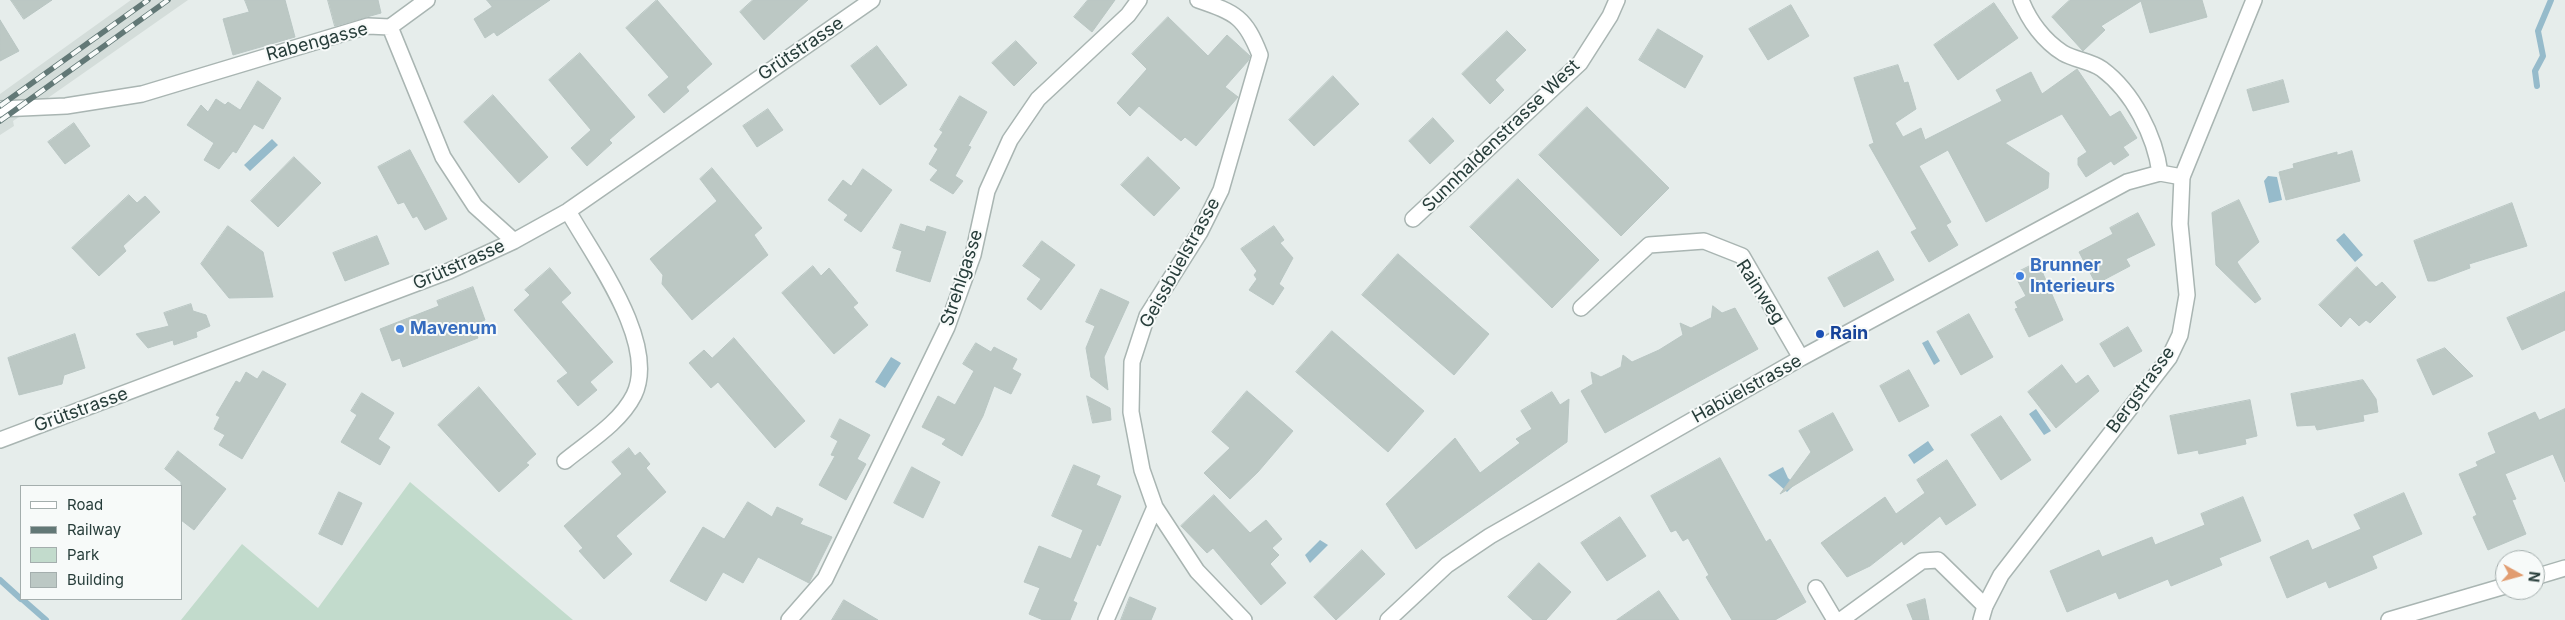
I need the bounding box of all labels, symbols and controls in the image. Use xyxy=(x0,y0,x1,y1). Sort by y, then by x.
street label: Grütstrasse xyxy=(754,13,848,85)
street label: Rabengasse xyxy=(264,18,370,66)
street label: Sunnhaldenstrasse West xyxy=(1418,55,1584,217)
street label: Geissbüelstrasse xyxy=(1135,194,1225,332)
street label: Strehlgasse xyxy=(936,227,988,329)
street label: Grütstrasse xyxy=(410,235,508,295)
place label: Brunner Interieurs xyxy=(2030,255,2115,298)
street label: Rainweg xyxy=(1731,256,1789,328)
marker: Brunner Interieurs xyxy=(2014,270,2026,282)
place label: Mavenum xyxy=(410,318,497,340)
marker: Mavenum xyxy=(394,323,406,335)
place label: Rain xyxy=(1830,323,1868,345)
marker: Rain xyxy=(1814,328,1826,340)
street label: Bergstrasse xyxy=(2102,343,2180,437)
street label: Habüelstrasse xyxy=(1689,350,1805,428)
street label: Grütstrasse xyxy=(31,383,131,437)
legend xyxy=(20,485,182,600)
text: Road xyxy=(67,495,103,514)
text: Railway xyxy=(67,520,121,539)
text: Park xyxy=(67,545,99,564)
north arrow xyxy=(2495,550,2545,600)
text: Building xyxy=(67,570,124,589)
text: N xyxy=(2525,570,2543,583)

